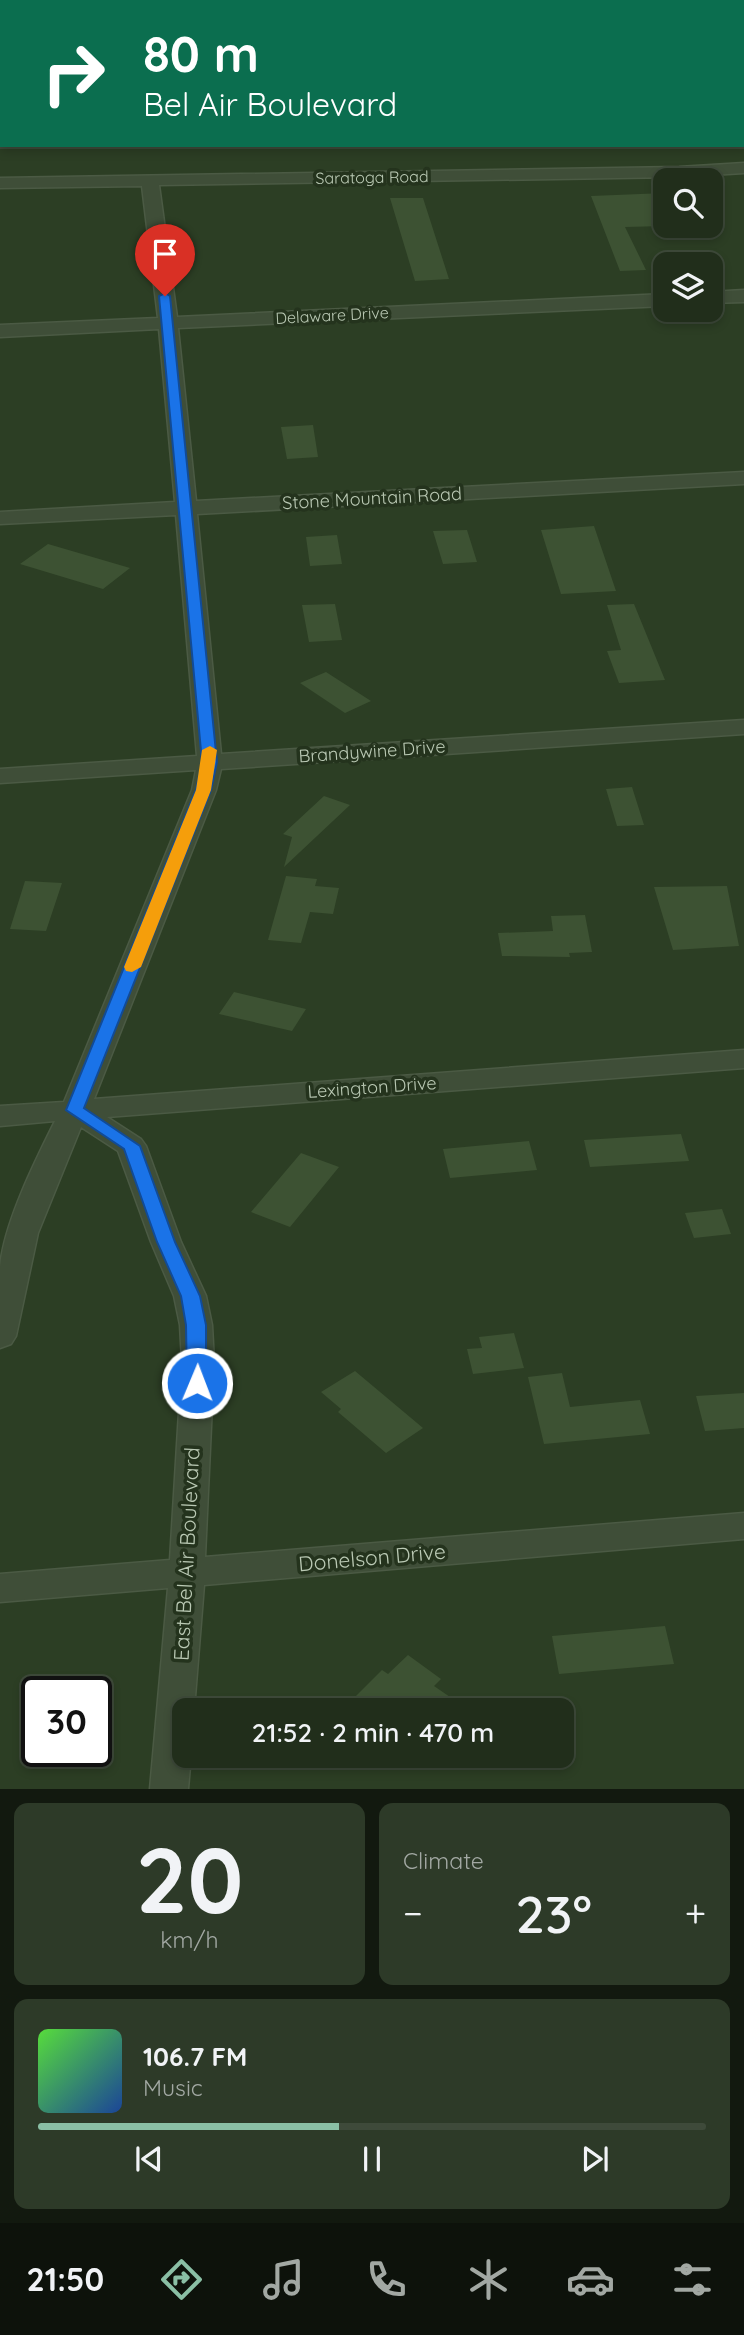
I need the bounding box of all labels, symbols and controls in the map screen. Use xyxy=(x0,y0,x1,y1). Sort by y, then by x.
text: 80 m xyxy=(143,23,259,84)
icon: right xyxy=(28,28,119,119)
text: Bel Air Boulevard xyxy=(143,84,397,124)
street label: Saratoga Road xyxy=(315,166,429,188)
map controls xyxy=(653,168,723,322)
button: search xyxy=(653,168,723,238)
pin xyxy=(135,224,195,296)
icon: arrive xyxy=(146,235,184,273)
button: layers xyxy=(653,252,723,322)
street label: Delaware Drive xyxy=(275,302,389,328)
street label: Stone Mountain Road xyxy=(282,482,462,514)
street label: Brandywine Drive xyxy=(298,734,446,768)
street label: Lexington Drive xyxy=(307,1071,437,1103)
position arrow xyxy=(160,1346,234,1420)
street label: East Bel Air Boulevard xyxy=(167,1446,205,1662)
street label: Donelson Drive xyxy=(297,1538,447,1576)
speed limit sign: 30 xyxy=(21,1676,112,1767)
text: 21:52 · 2 min · 470 m xyxy=(252,1716,494,1749)
text: 20 xyxy=(136,1822,243,1936)
text: Climate xyxy=(403,1846,484,1875)
text: 23° xyxy=(515,1881,592,1946)
text: − xyxy=(403,1889,423,1937)
text: + xyxy=(685,1889,706,1937)
text: km/h xyxy=(160,1925,219,1954)
text: 106.7 FM xyxy=(143,2040,247,2073)
text: Music xyxy=(143,2073,203,2102)
icon: previous xyxy=(130,2140,168,2178)
icon: pause xyxy=(353,2140,391,2178)
icon: next xyxy=(576,2140,614,2178)
icon: directions xyxy=(157,2255,206,2304)
icon: music xyxy=(259,2255,308,2304)
icon: phone xyxy=(362,2255,411,2304)
icon: climate xyxy=(464,2255,513,2304)
icon: car xyxy=(566,2255,615,2304)
icon: filters xyxy=(668,2255,717,2304)
text: 21:50 xyxy=(27,2259,104,2299)

